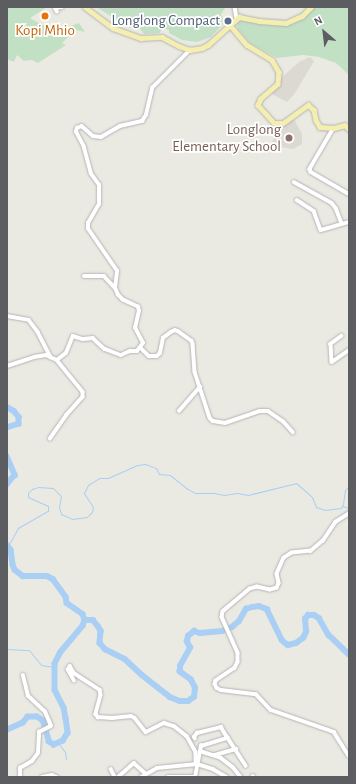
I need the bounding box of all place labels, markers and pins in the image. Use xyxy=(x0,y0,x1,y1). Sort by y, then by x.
marker: Kopi Mhio xyxy=(40,11,50,21)
place label: Longlong Compact xyxy=(111,12,220,30)
marker: Longlong Compact xyxy=(223,16,233,26)
place label: Kopi Mhio xyxy=(15,22,75,40)
place label: Longlong Elementary School xyxy=(172,120,281,155)
marker: Longlong Elementary School xyxy=(284,133,294,143)

